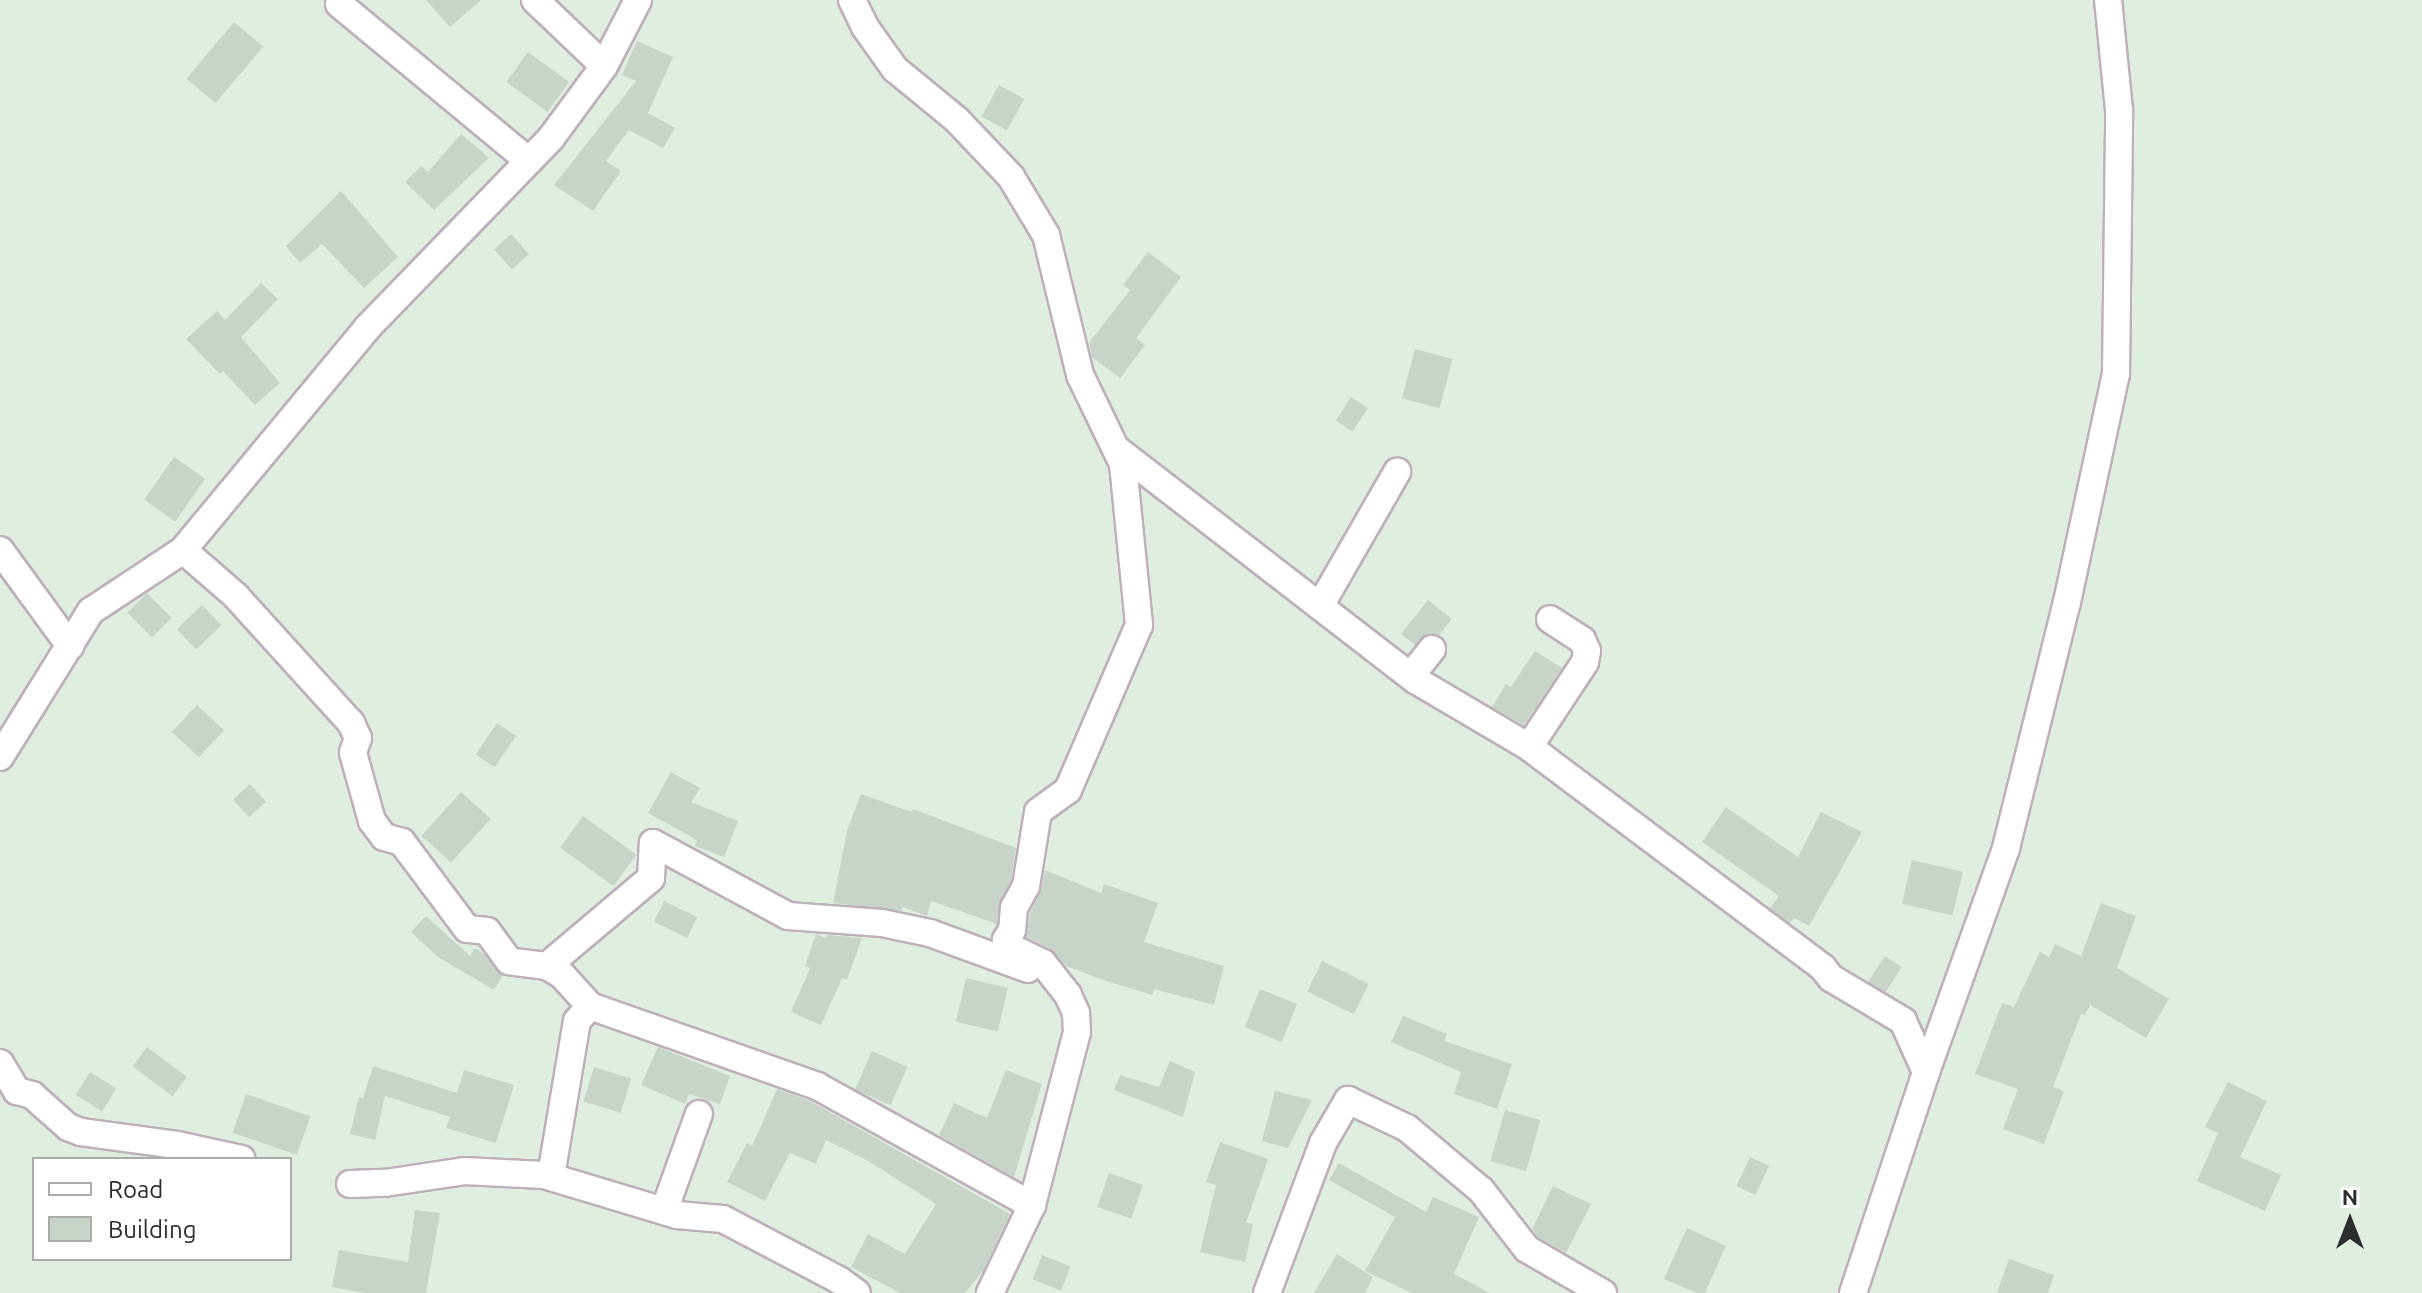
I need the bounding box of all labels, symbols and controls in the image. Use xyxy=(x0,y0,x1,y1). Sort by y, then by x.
legend xyxy=(32,1157,292,1261)
text: Road xyxy=(108,1176,163,1203)
north arrow xyxy=(2310,1181,2390,1261)
text: N xyxy=(2342,1184,2358,1209)
text: Building xyxy=(108,1216,196,1243)

